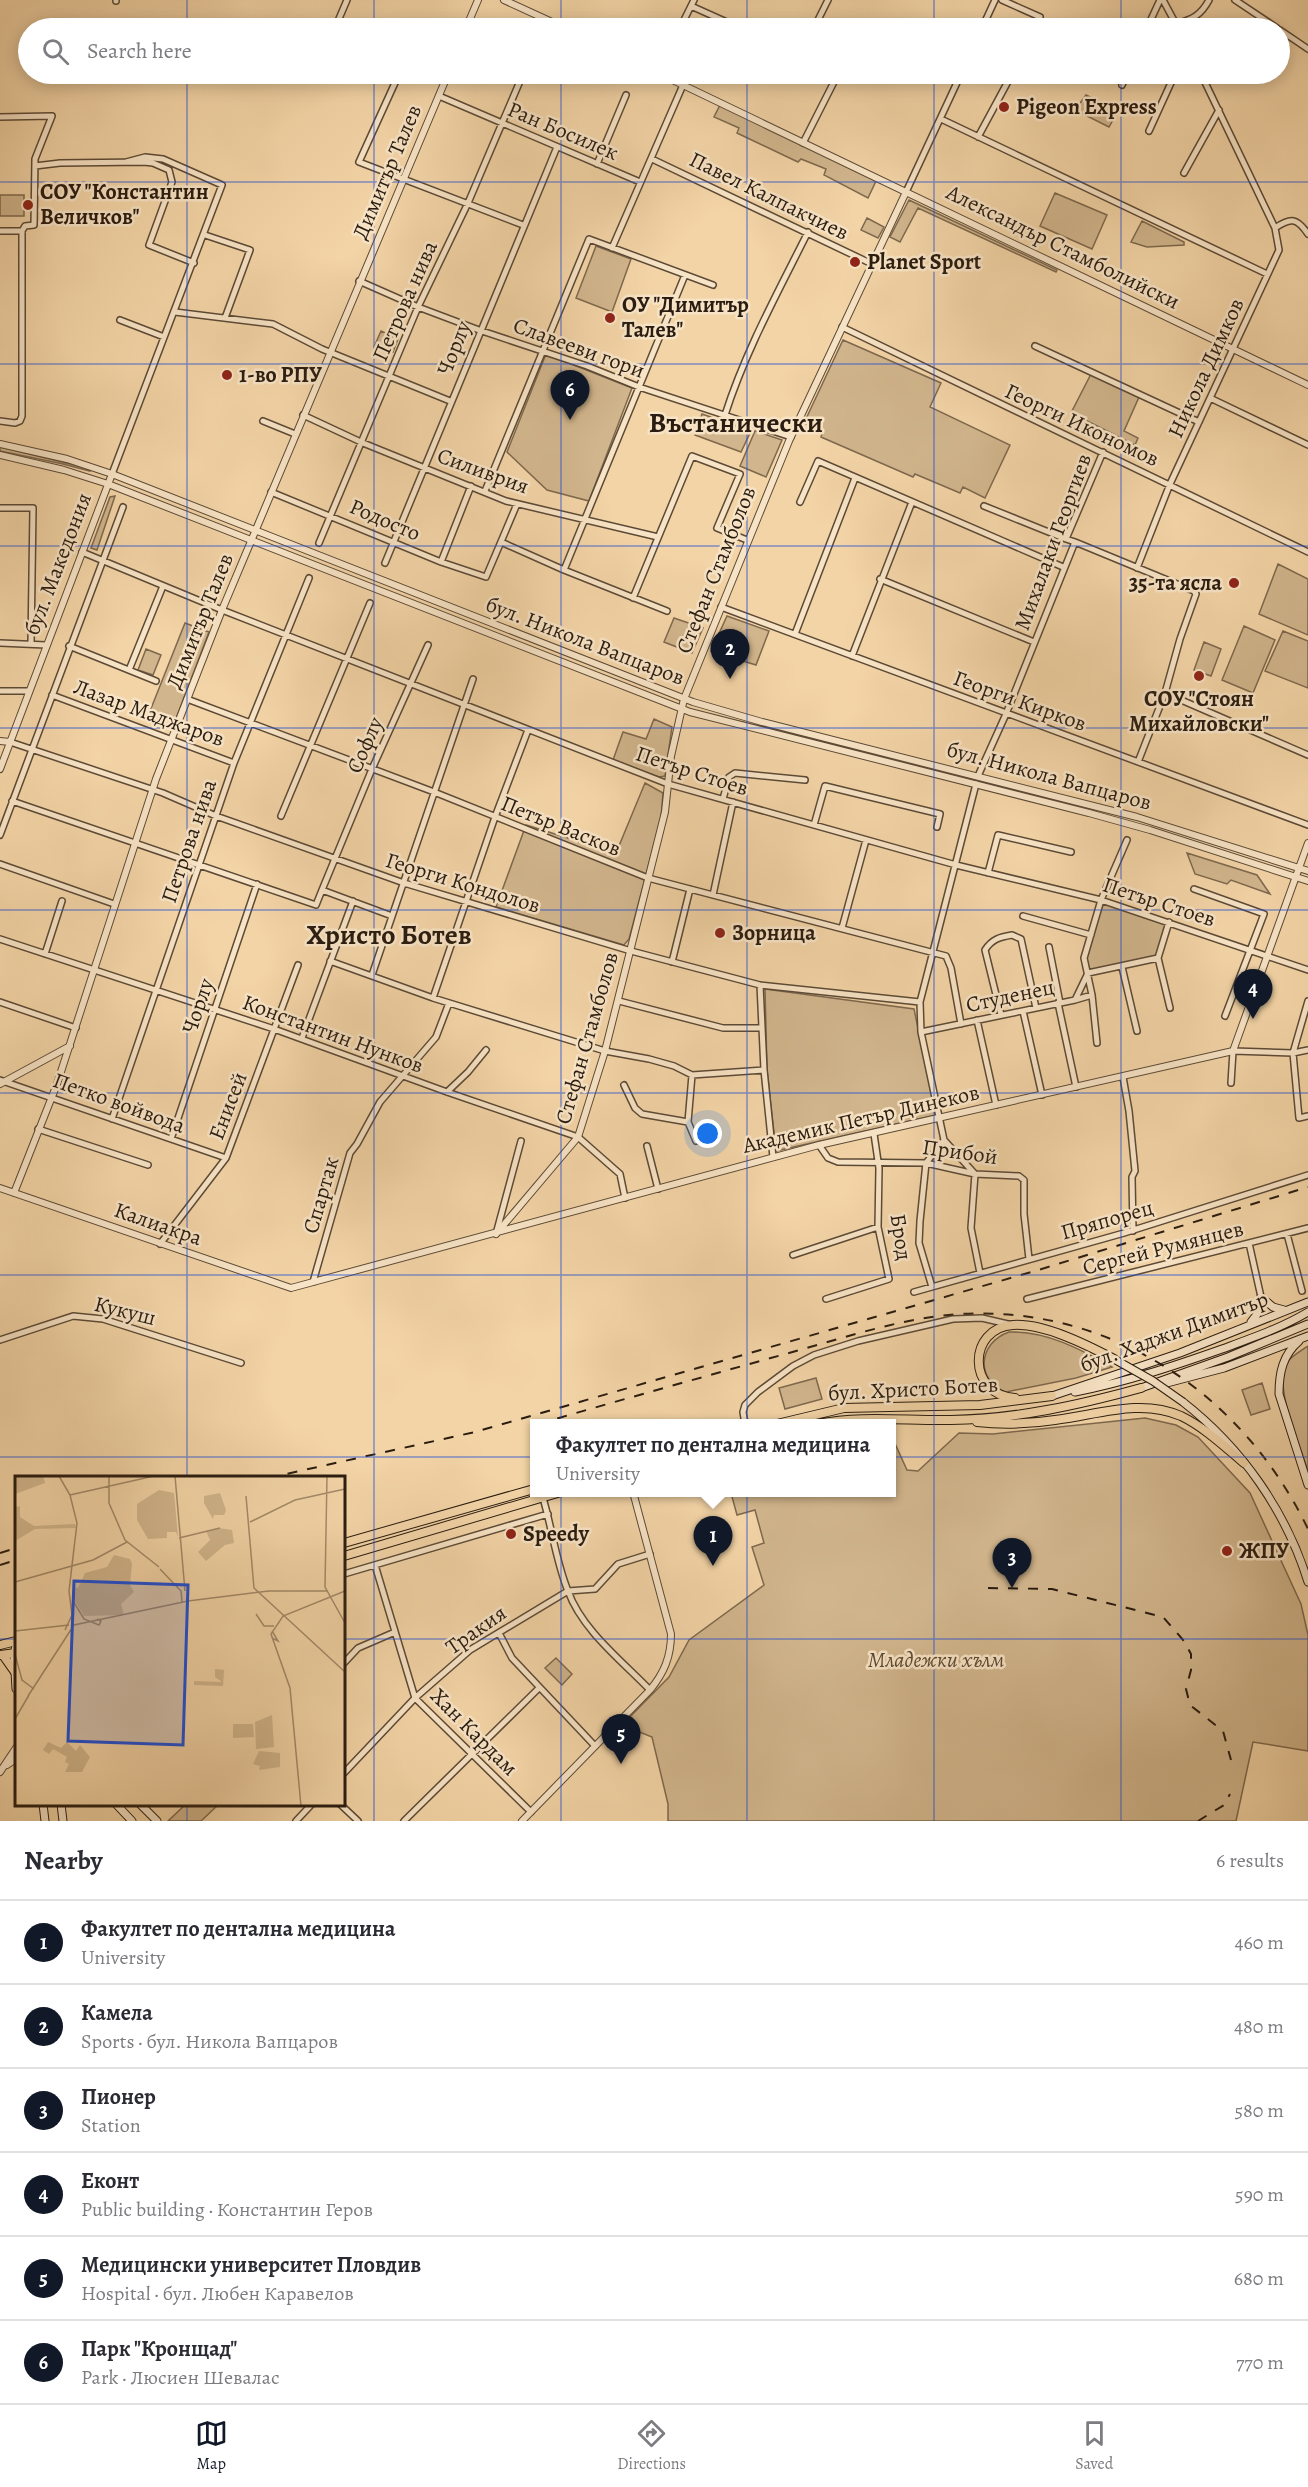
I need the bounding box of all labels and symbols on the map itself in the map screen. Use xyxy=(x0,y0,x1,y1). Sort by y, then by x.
place label: Pigeon Express xyxy=(1016,92,1157,122)
street label: Ран Босилек xyxy=(503,94,623,168)
street label: Димитър Талев xyxy=(345,100,429,244)
marker: Pigeon Express xyxy=(997,100,1011,114)
street label: Павел Калпакчиев xyxy=(684,144,854,248)
place label: СОУ "Константин Величков" xyxy=(40,177,209,232)
street label: Александър Стамболийски xyxy=(940,177,1185,317)
marker: СОУ "Константин Величков" xyxy=(21,198,35,212)
street label: Петрова нива xyxy=(365,235,445,366)
place label: Planet Sport xyxy=(867,247,982,277)
marker: Planet Sport xyxy=(848,255,862,269)
place label: ОУ "Димитър Талев" xyxy=(622,290,749,345)
street label: Никола Димков xyxy=(1160,293,1252,443)
street label: Славееви гори xyxy=(509,310,649,386)
marker: ОУ "Димитър Талев" xyxy=(603,311,617,325)
street label: Чорлу xyxy=(430,315,479,380)
place label: 1-во РПУ xyxy=(239,360,322,390)
marker: 1-во РПУ xyxy=(220,368,234,382)
pin: 6 xyxy=(550,370,590,420)
street label: Георги Икономов xyxy=(1000,376,1164,474)
district label: Въстанически xyxy=(649,404,823,442)
street label: Силиврия xyxy=(433,441,533,501)
street label: Михалаки Георгиев xyxy=(1007,449,1099,635)
street label: Стефан Стамболов xyxy=(669,482,763,658)
street label: бул. Македония xyxy=(17,488,99,640)
street label: Родосто xyxy=(345,492,425,548)
street label: Димитър Талев xyxy=(159,549,241,693)
place label: 35-та ясла xyxy=(1129,568,1223,598)
marker: 35-та ясла xyxy=(1227,576,1241,590)
street label: бул. Никола Вапцаров xyxy=(481,589,689,693)
pin: 2 xyxy=(710,630,750,679)
street label: Георги Кирков xyxy=(949,663,1091,739)
marker: СОУ "Стоян Михайловски" xyxy=(1192,669,1206,683)
street label: Лазар Маджаров xyxy=(69,672,229,754)
place label: СОУ "Стоян Михайловски" xyxy=(1129,684,1269,739)
street label: Софлу xyxy=(339,711,391,778)
street label: бул. Никола Вапцаров xyxy=(943,734,1155,818)
street label: Петър Стоев xyxy=(632,739,752,803)
street label: Петрова нива xyxy=(154,774,224,907)
street label: Петър Васков xyxy=(496,788,626,864)
street label: Георги Кондолов xyxy=(382,845,544,921)
street label: Петър Стоев xyxy=(1099,870,1219,934)
district label: Христо Ботев xyxy=(307,916,472,954)
place label: Зорница xyxy=(732,918,816,948)
marker: Зорница xyxy=(713,926,727,940)
street label: Стефан Стамболов xyxy=(548,948,626,1128)
pin: 4 xyxy=(1234,970,1272,1019)
street label: Студенец xyxy=(963,972,1057,1020)
street label: Чорлу xyxy=(175,974,222,1038)
street label: Константин Нунков xyxy=(238,987,428,1081)
street label: Петко войвода xyxy=(49,1065,190,1141)
street label: Енисей xyxy=(201,1068,255,1144)
street label: Академик Петър Динеков xyxy=(739,1077,982,1161)
your location xyxy=(693,1119,722,1148)
street label: Прибой xyxy=(920,1132,1000,1172)
street label: Спартак xyxy=(296,1153,346,1237)
street label: Пряпорец xyxy=(1057,1193,1157,1247)
street label: Калиакра xyxy=(110,1195,207,1253)
street label: Брод xyxy=(883,1212,919,1263)
street label: Сергей Румянцев xyxy=(1080,1214,1246,1282)
street label: бул. Хаджи Димитър xyxy=(1076,1284,1272,1380)
street label: Кукуш xyxy=(91,1289,159,1333)
street label: бул. Христо Ботев xyxy=(827,1370,999,1408)
inset map xyxy=(15,1476,345,1806)
pin: 1 xyxy=(694,1516,732,1566)
place label: Speedy xyxy=(523,1519,590,1549)
marker: Speedy xyxy=(504,1527,518,1541)
place label: ЖПУ xyxy=(1239,1536,1289,1566)
pin: 3 xyxy=(992,1538,1032,1588)
marker: ЖПУ xyxy=(1220,1544,1234,1558)
street label: Тракия xyxy=(440,1598,512,1662)
park label: Младежки хълм xyxy=(868,1645,1004,1675)
street label: Хан Кардам xyxy=(424,1682,524,1782)
pin: 5 xyxy=(602,1714,640,1764)

